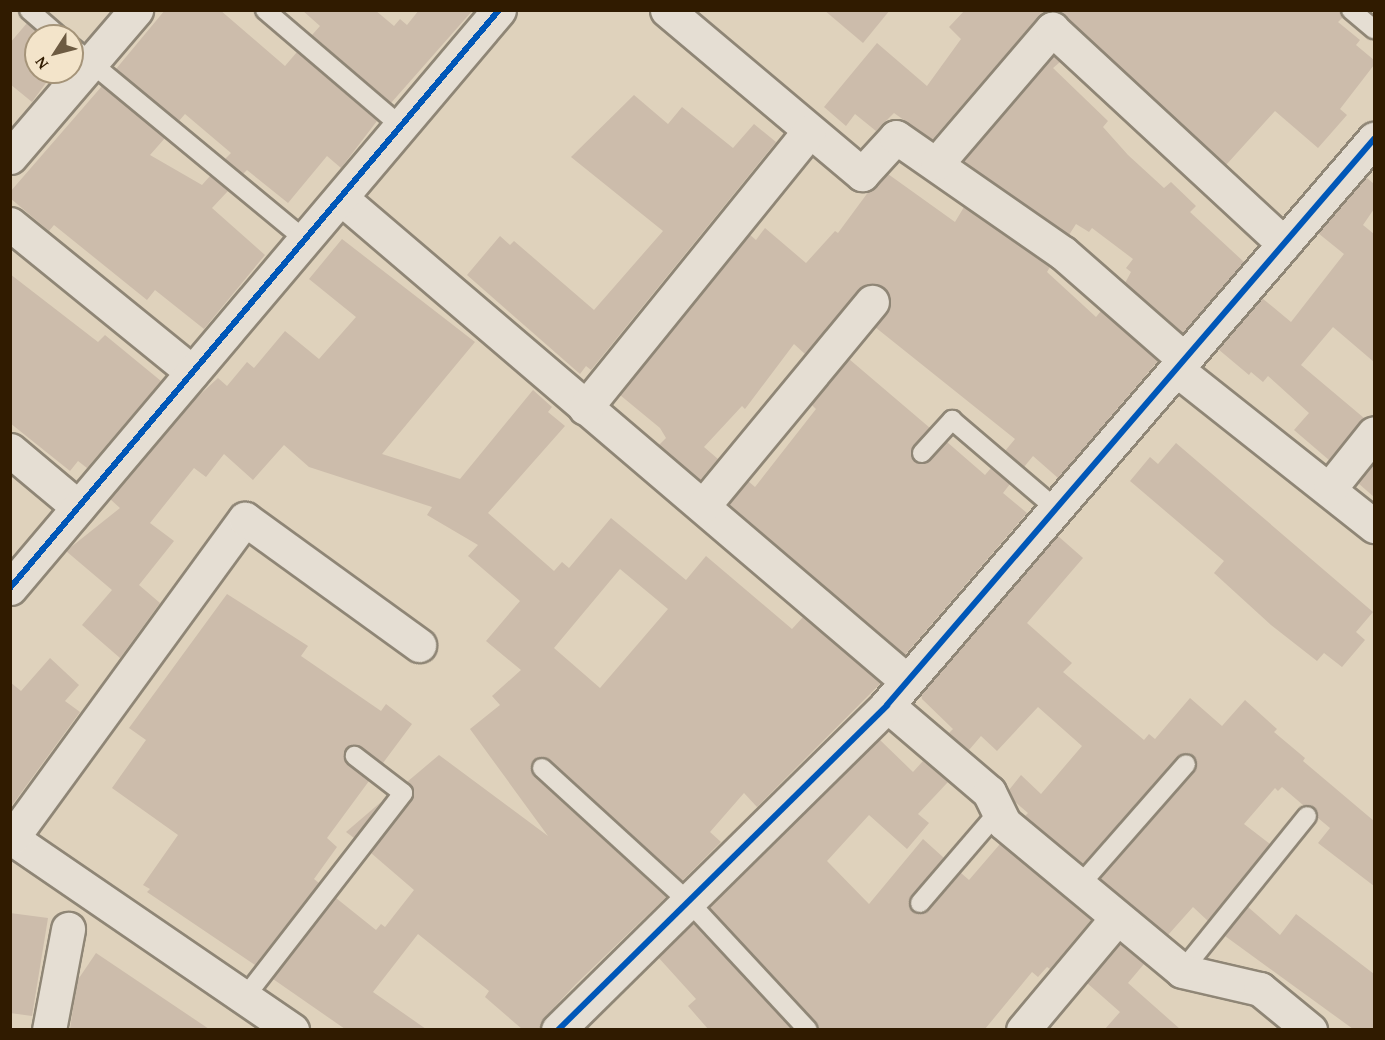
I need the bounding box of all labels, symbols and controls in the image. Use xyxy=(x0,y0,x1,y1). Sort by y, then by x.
north arrow xyxy=(24,24,84,84)
text: N xyxy=(28,52,54,75)

